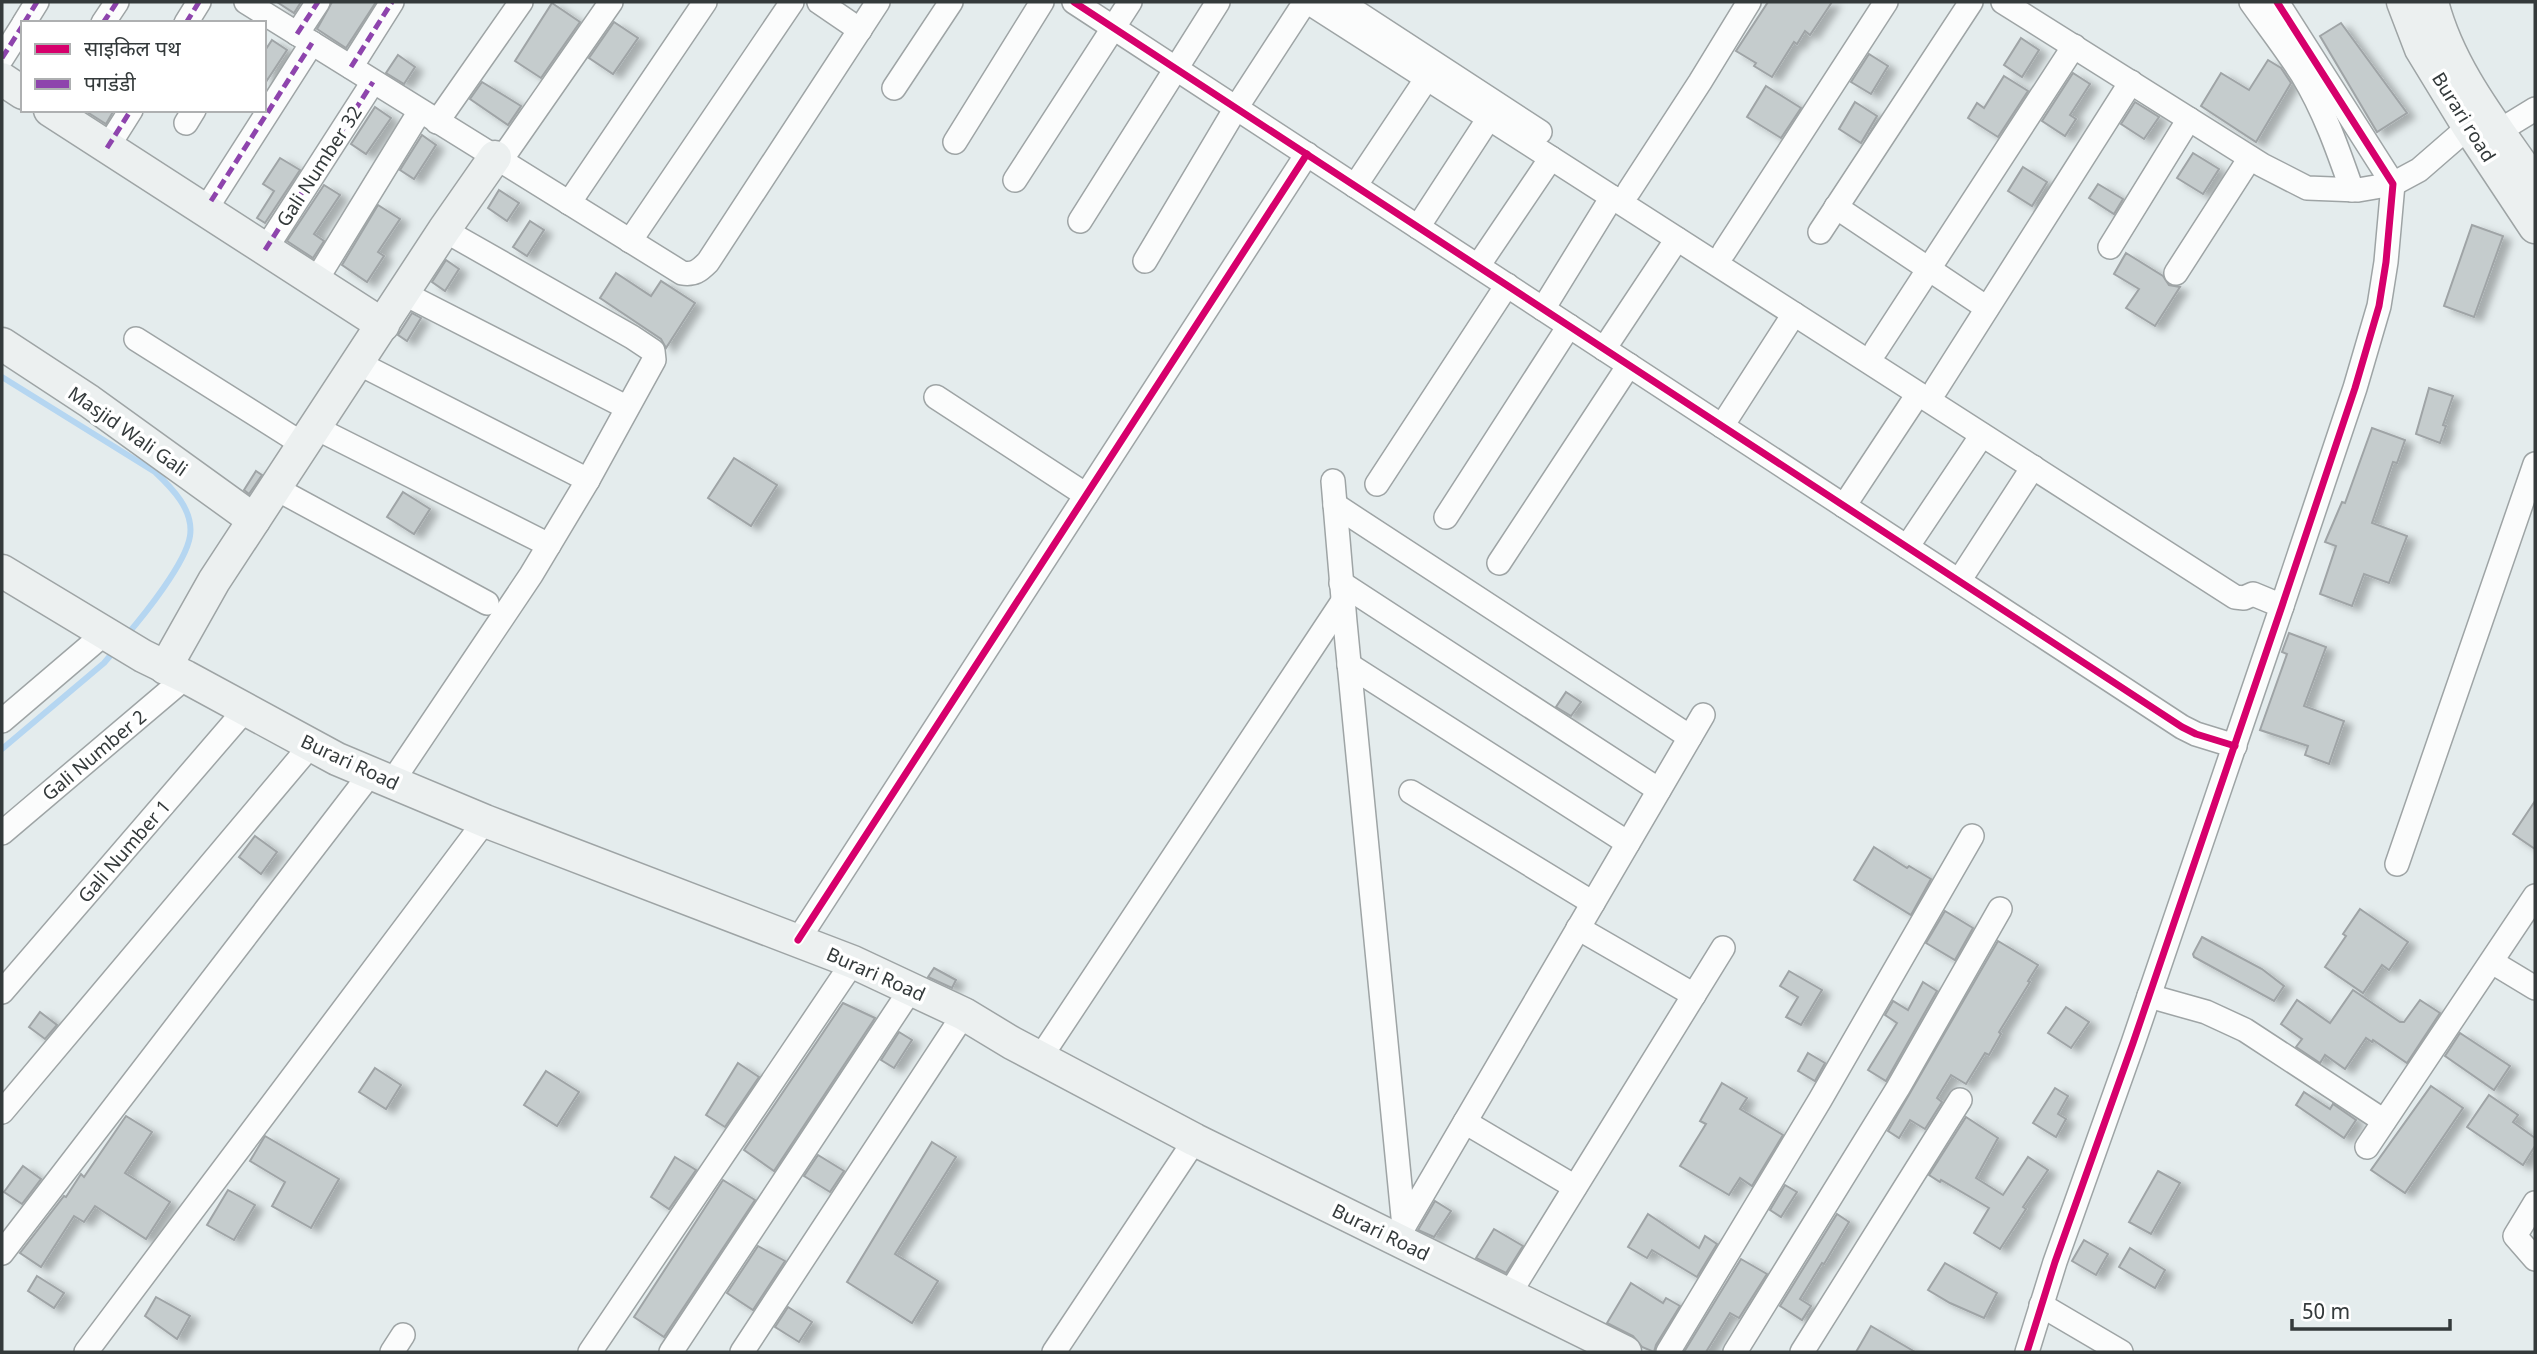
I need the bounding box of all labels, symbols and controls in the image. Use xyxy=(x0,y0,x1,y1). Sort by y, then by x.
legend xyxy=(21,21,266,112)
text: साइकिल पथ xyxy=(84,37,181,65)
street label: Burari road xyxy=(2424,69,2499,168)
text: पगडंडी xyxy=(84,72,136,100)
street label: Gali Number 32 xyxy=(273,102,370,233)
street label: Masjid Wali Gali xyxy=(62,383,191,484)
street label: Gali Number 2 xyxy=(38,706,153,808)
street label: Burari Road xyxy=(296,731,402,798)
street label: Gali Number 1 xyxy=(74,796,178,909)
street label: Burari Road xyxy=(822,943,928,1009)
street label: Burari Road xyxy=(1327,1200,1433,1269)
scale bar xyxy=(2292,1288,2450,1332)
text: 50 m xyxy=(2302,1300,2350,1328)

